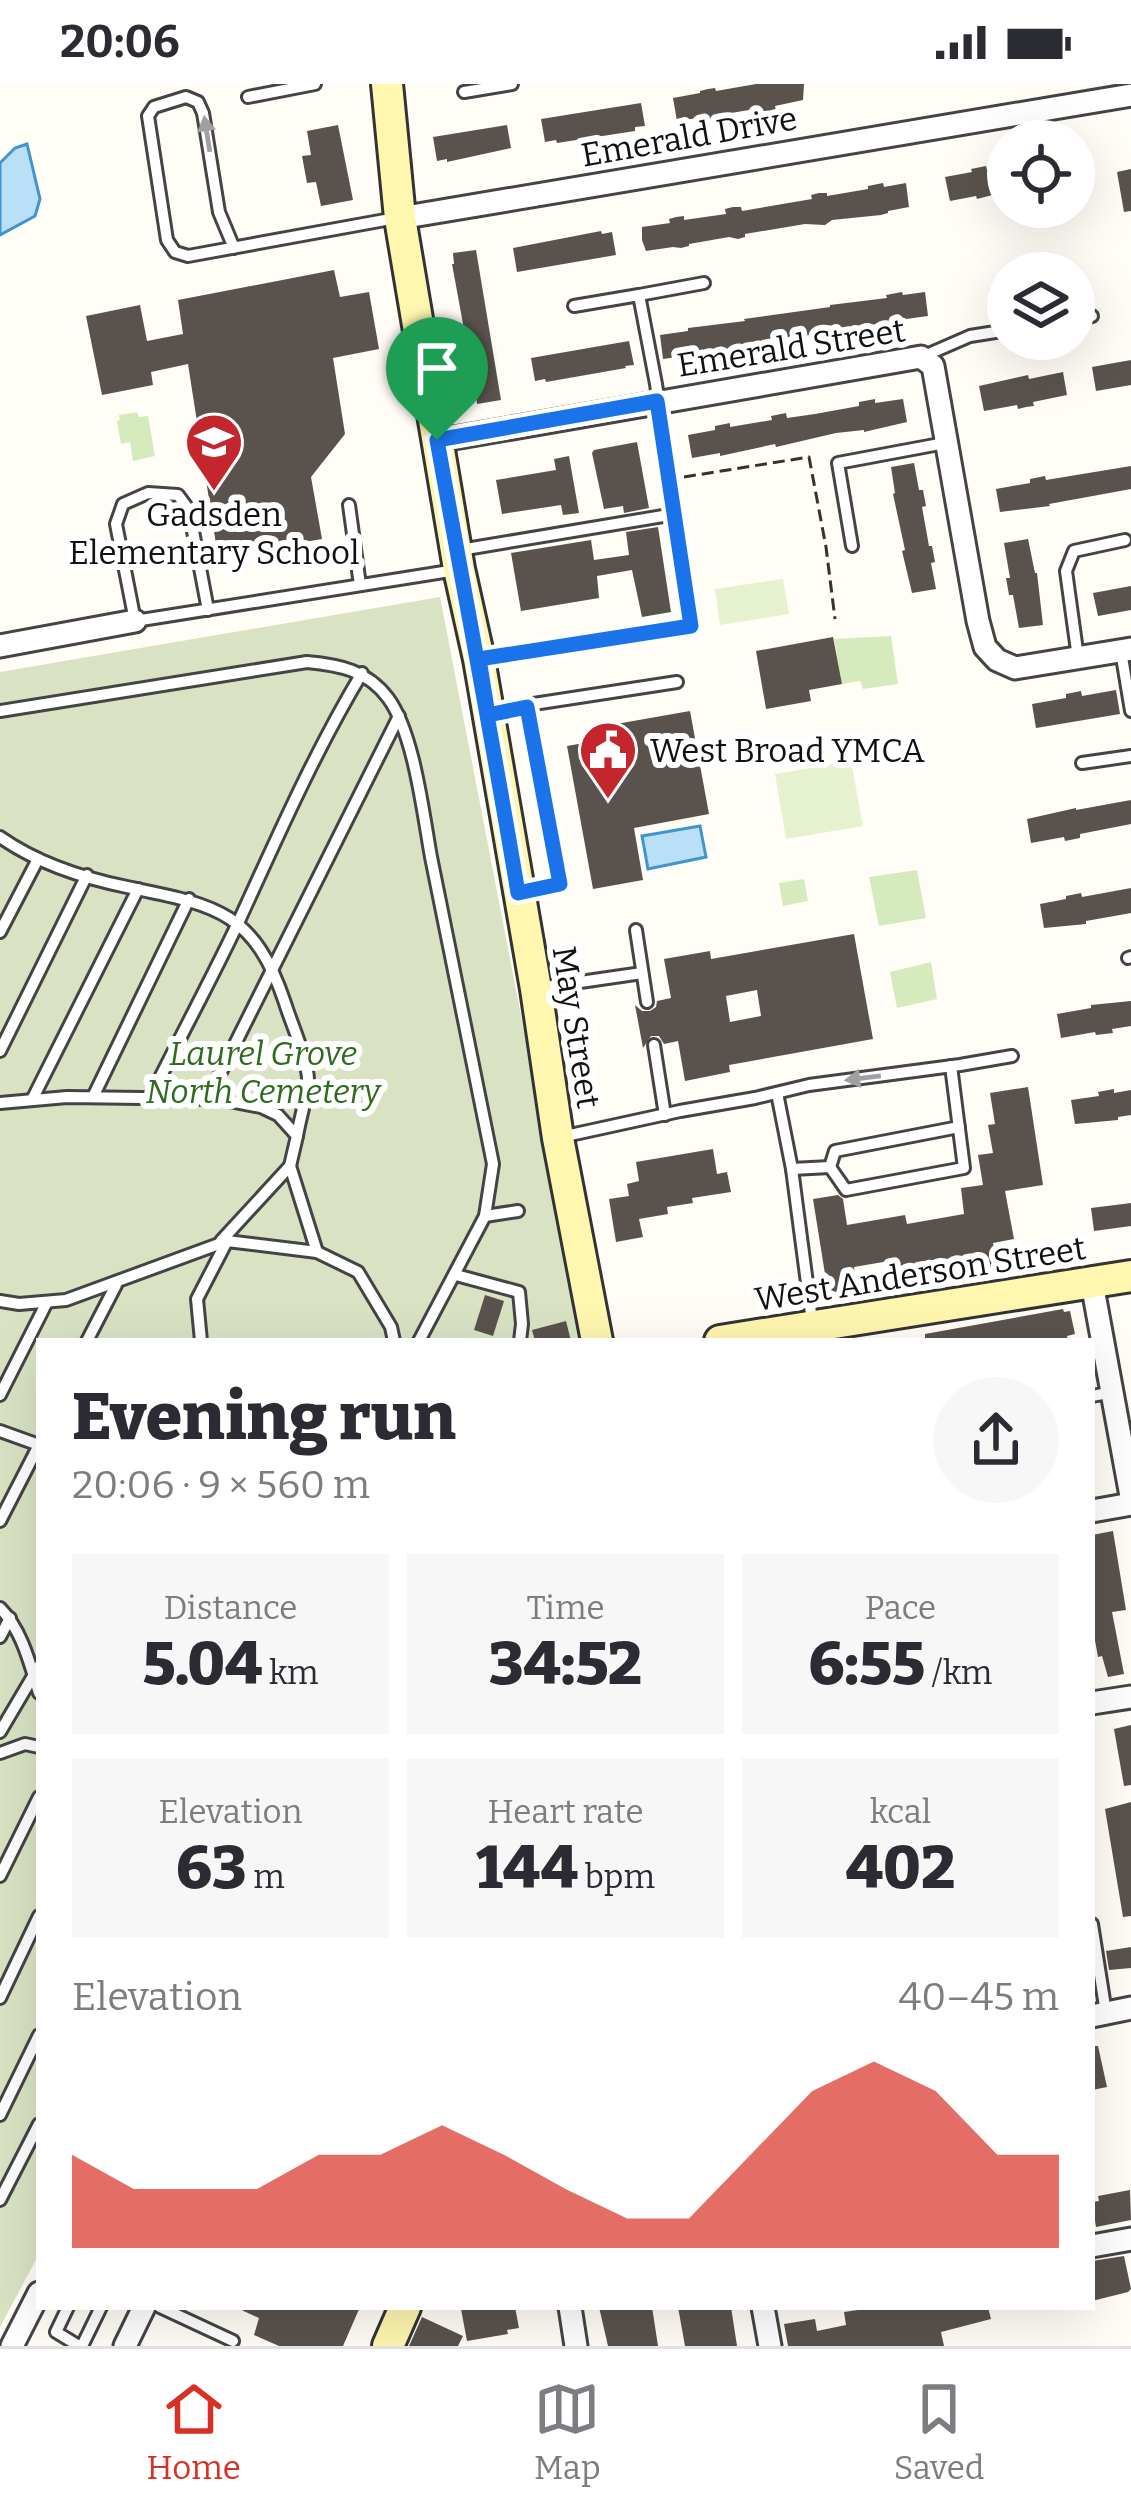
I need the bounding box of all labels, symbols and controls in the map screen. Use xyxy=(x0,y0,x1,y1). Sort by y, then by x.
text: 20:06 xyxy=(60,15,180,69)
street label: Emerald Drive xyxy=(578,98,800,176)
one-way arrow xyxy=(197,115,215,153)
map controls xyxy=(987,120,1095,360)
button: locate xyxy=(987,120,1095,228)
button: layers xyxy=(987,252,1095,360)
street label: Emerald Street xyxy=(674,310,908,386)
pin xyxy=(386,317,488,440)
icon: arrive xyxy=(404,335,470,401)
school or university icon: Gadsden Elementary School xyxy=(183,411,245,493)
place label: Gadsden Elementary School xyxy=(69,495,359,573)
public building icon: West Broad YMCA xyxy=(577,719,639,801)
place label: West Broad YMCA xyxy=(650,731,925,771)
street label: May Street xyxy=(543,943,609,1111)
park label: Laurel Grove North Cemetery xyxy=(146,1034,383,1112)
one-way arrow xyxy=(844,1068,881,1087)
street label: West Anderson Street xyxy=(752,1228,1089,1320)
text: Evening run xyxy=(72,1377,456,1456)
button: share xyxy=(933,1377,1059,1503)
text: 20:06 · 9 × 560 m xyxy=(72,1462,370,1508)
text: Distance xyxy=(164,1588,297,1628)
text: Time xyxy=(527,1588,604,1628)
text: Pace xyxy=(865,1588,936,1628)
text: 5.04 xyxy=(142,1628,262,1700)
text: 34:52 xyxy=(489,1628,642,1700)
text: 6:55 xyxy=(809,1628,925,1700)
text: km xyxy=(262,1653,319,1693)
text: /km xyxy=(925,1653,992,1693)
text: Elevation xyxy=(159,1792,302,1832)
text: Heart rate xyxy=(487,1792,644,1832)
text: kcal xyxy=(870,1792,931,1832)
text: 63 xyxy=(176,1832,247,1904)
text: 144 xyxy=(476,1832,578,1904)
text: 402 xyxy=(846,1832,955,1904)
text: m xyxy=(247,1857,285,1897)
text: bpm xyxy=(578,1857,655,1897)
text: Elevation xyxy=(72,1974,242,2020)
text: 40–45 m xyxy=(898,1974,1059,2020)
tab: Home xyxy=(147,2376,241,2488)
tab: Map xyxy=(534,2376,601,2488)
tab: Saved xyxy=(894,2376,984,2488)

